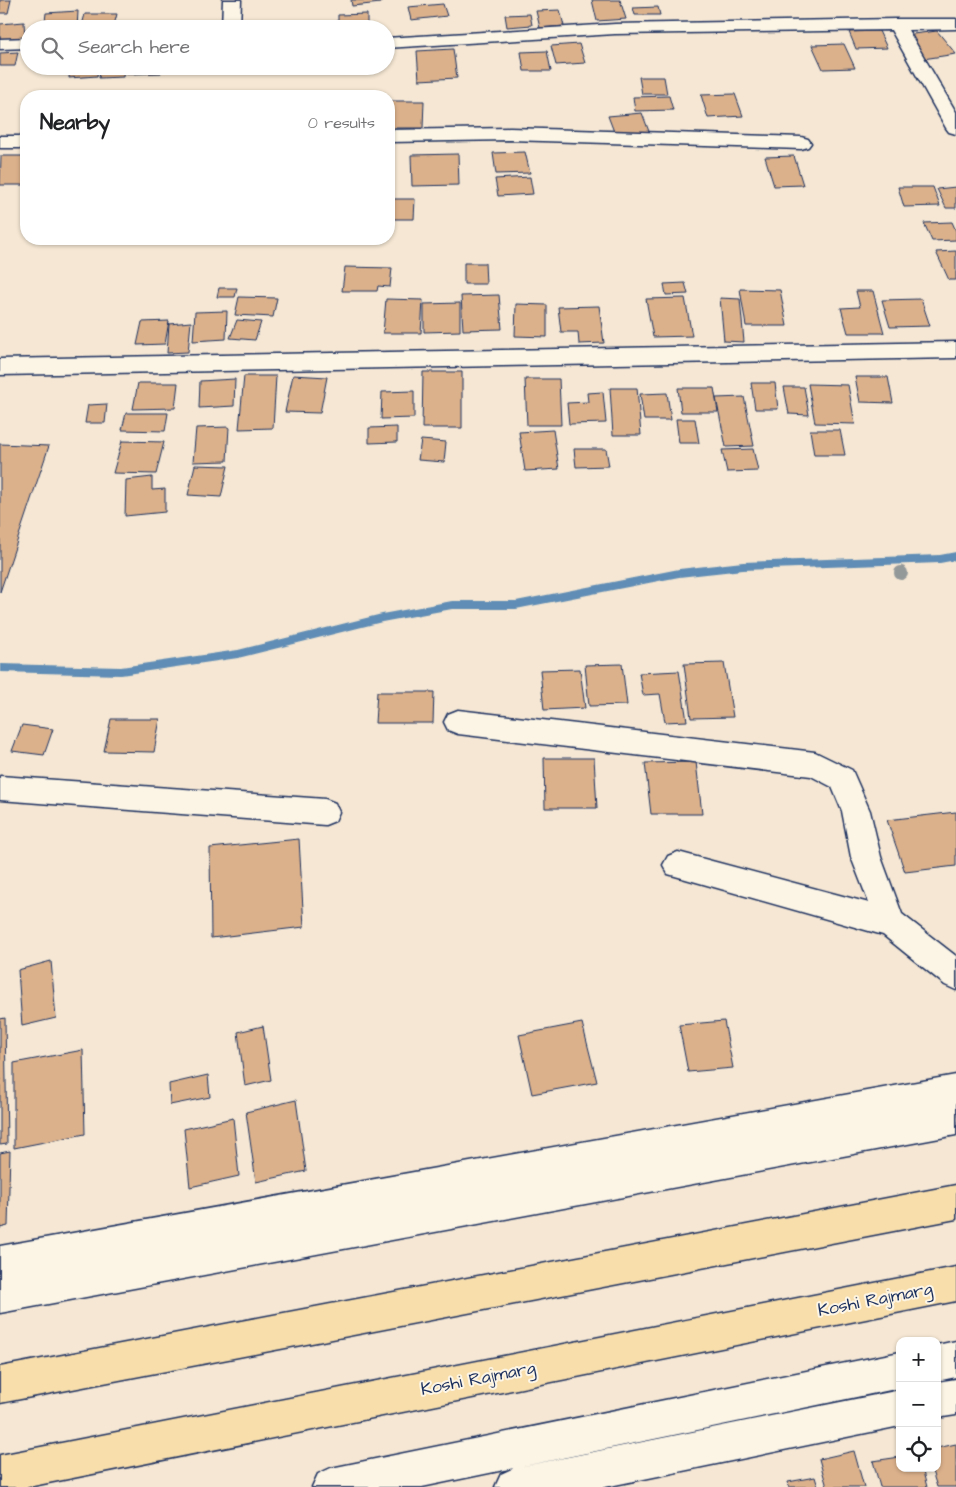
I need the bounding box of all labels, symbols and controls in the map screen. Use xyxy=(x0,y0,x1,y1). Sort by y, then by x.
search box xyxy=(20,20,395,75)
icon: search xyxy=(38,34,66,62)
text: Search here xyxy=(78,34,190,61)
text: Nearby xyxy=(40,108,110,137)
text: 0 results xyxy=(308,112,375,134)
street label: Koshi Rajmarg xyxy=(816,1276,935,1324)
map controls xyxy=(896,1337,941,1472)
button: + xyxy=(896,1337,941,1382)
street label: Koshi Rajmarg xyxy=(419,1355,538,1403)
button: − xyxy=(896,1382,941,1427)
button: locate xyxy=(896,1427,941,1472)

